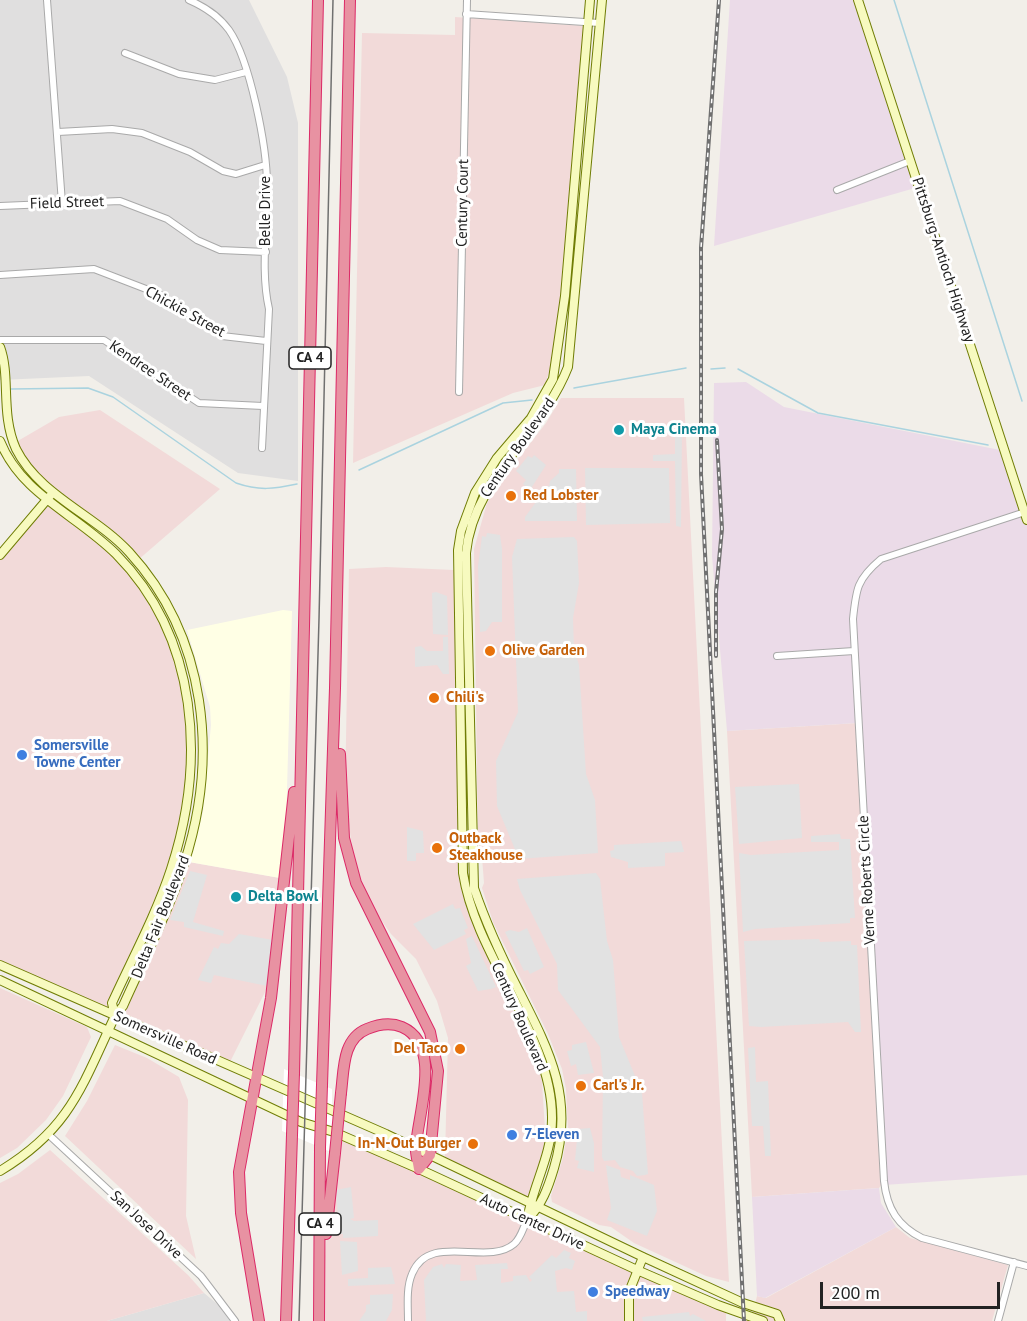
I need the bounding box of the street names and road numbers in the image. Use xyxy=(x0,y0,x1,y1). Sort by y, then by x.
street label: Century Court xyxy=(453,159,473,247)
street label: Pittsburg-Antioch Highway xyxy=(908,175,978,345)
street label: Belle Drive xyxy=(257,176,275,246)
street label: Field Street xyxy=(30,193,104,213)
street label: Chickie Street xyxy=(142,283,228,341)
street label: Kendree Street xyxy=(106,337,194,405)
road number: CA 4 xyxy=(289,347,331,369)
street label: Century Boulevard xyxy=(477,395,559,501)
street label: Verne Roberts Circle xyxy=(855,815,879,945)
street label: Delta Fair Boulevard xyxy=(128,853,194,981)
street label: Century Boulevard xyxy=(487,960,551,1074)
street label: Somersville Road xyxy=(111,1007,219,1069)
street label: San Jose Drive xyxy=(106,1187,186,1263)
street label: Auto Center Drive xyxy=(477,1190,587,1254)
road number: CA 4 xyxy=(299,1213,341,1235)

